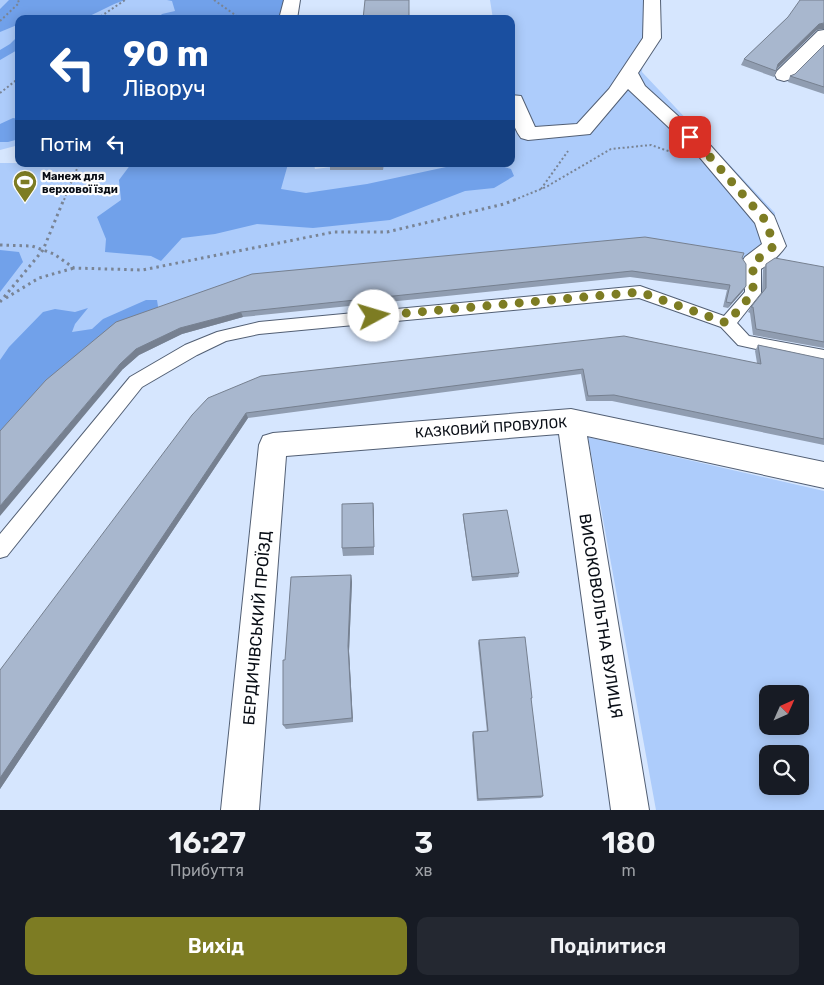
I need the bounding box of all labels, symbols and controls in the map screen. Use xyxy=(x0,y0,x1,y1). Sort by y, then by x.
text: 90 m xyxy=(123,33,209,75)
icon: left xyxy=(40,35,105,100)
text: Ліворуч xyxy=(123,75,206,102)
pin xyxy=(669,116,711,158)
icon: arrive xyxy=(676,123,704,151)
icon: left xyxy=(102,130,130,158)
text: Потім xyxy=(40,133,92,156)
sports icon: Манеж для верхової їзди xyxy=(12,169,38,203)
place label: Манеж для верхової їзди xyxy=(42,170,118,196)
position arrow xyxy=(347,289,399,341)
street label: КАЗКОВИЙ ПРОВУЛОК xyxy=(414,413,568,442)
street label: ВИСОКОВОЛЬТНА ВУЛИЦЯ xyxy=(575,512,627,720)
street label: БЕРДИЧІВСЬКИЙ ПРОЇЗД xyxy=(239,530,275,726)
north arrow xyxy=(759,685,809,735)
map controls xyxy=(759,685,809,795)
button: search xyxy=(759,745,809,795)
text: 16:27 xyxy=(168,825,246,861)
text: 3 xyxy=(414,825,433,861)
text: 180 xyxy=(601,825,656,861)
text: Прибуття xyxy=(170,861,244,880)
text: хв xyxy=(415,861,432,880)
text: m xyxy=(622,861,636,880)
button: Вихід xyxy=(25,917,407,975)
button: Поділитися xyxy=(417,917,799,975)

